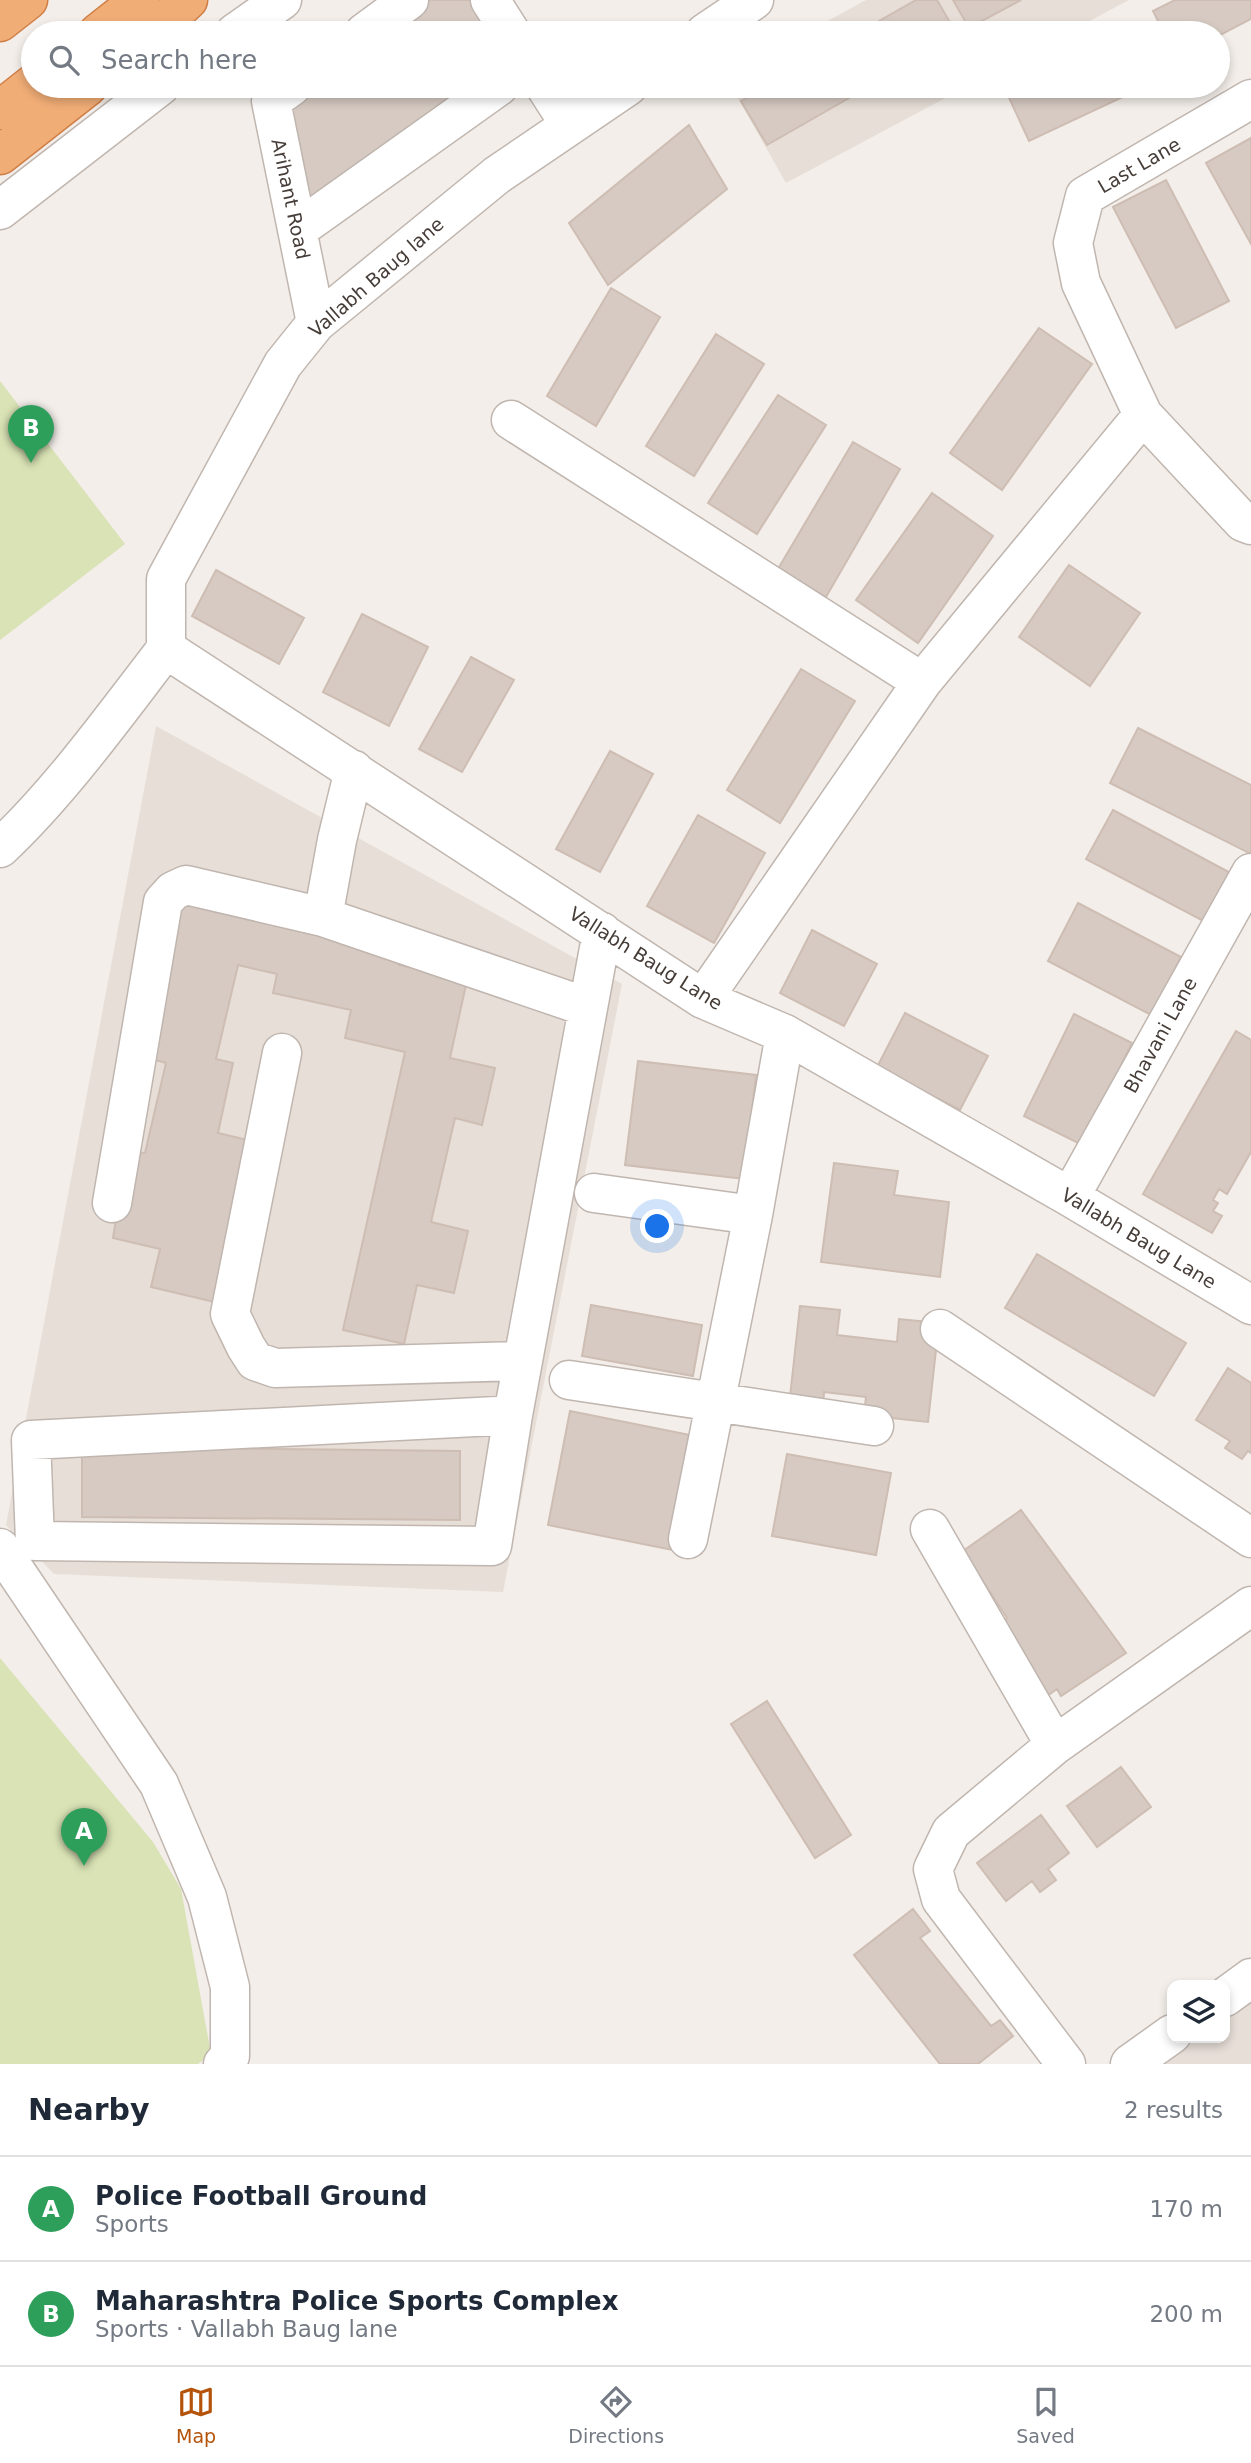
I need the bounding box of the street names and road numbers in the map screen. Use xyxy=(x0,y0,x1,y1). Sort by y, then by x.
street label: Last Lane xyxy=(1094,133,1184,197)
street label: Arihant Road xyxy=(267,137,315,261)
street label: Vallabh Baug lane xyxy=(304,213,448,341)
street label: Vallabh Baug Lane xyxy=(565,902,727,1014)
street label: Bhavani Lane xyxy=(1119,973,1201,1097)
street label: Vallabh Baug Lane xyxy=(1058,1183,1220,1293)

